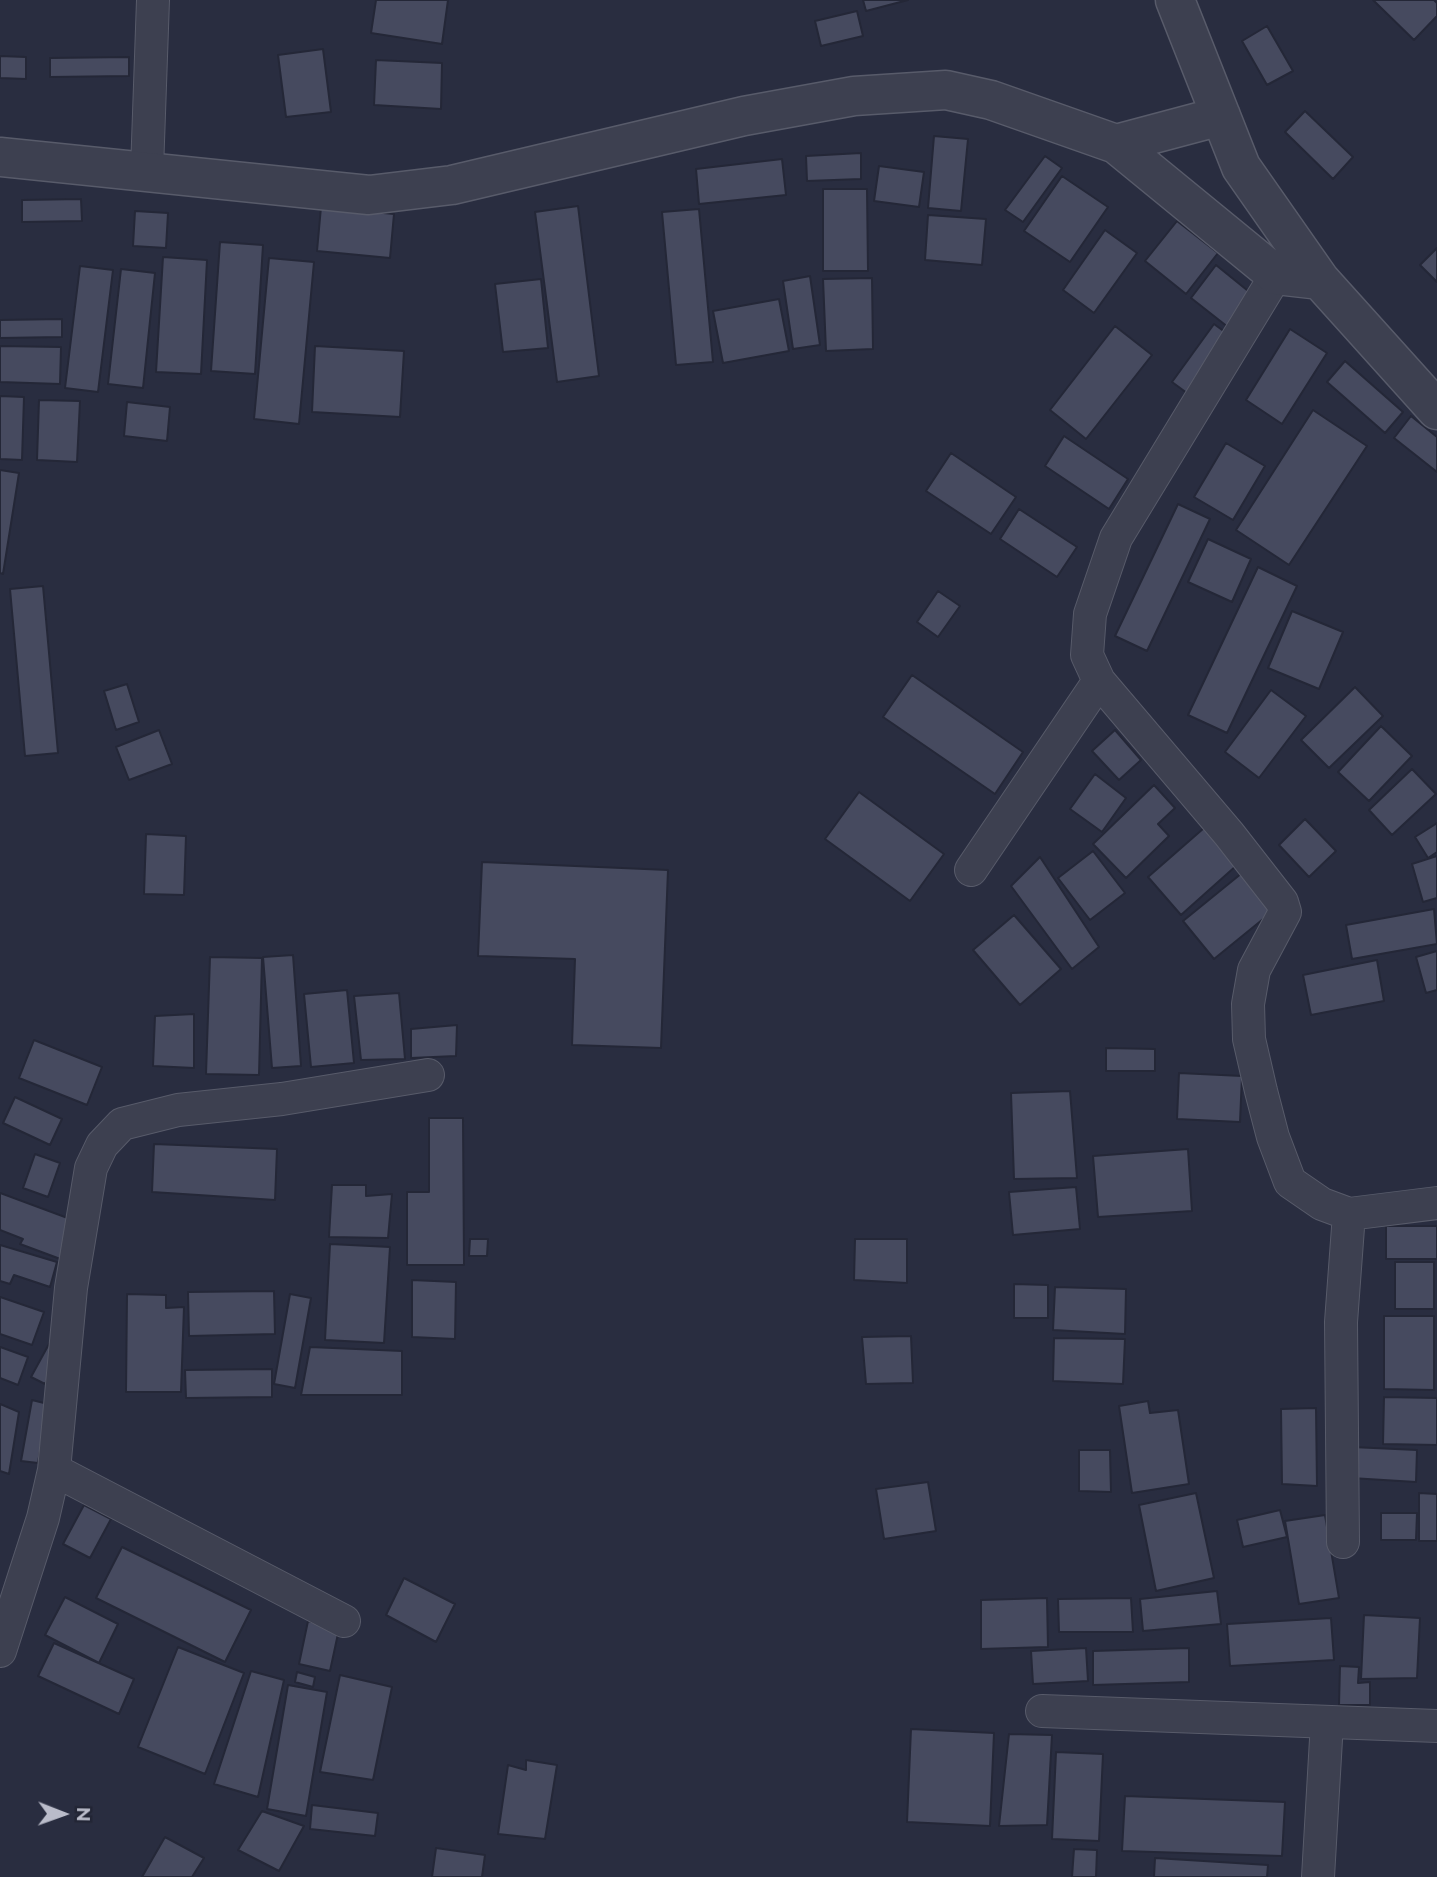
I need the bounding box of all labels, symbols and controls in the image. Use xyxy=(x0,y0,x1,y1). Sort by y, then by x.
north arrow xyxy=(28,1779,98,1849)
text: N xyxy=(73,1807,95,1822)

